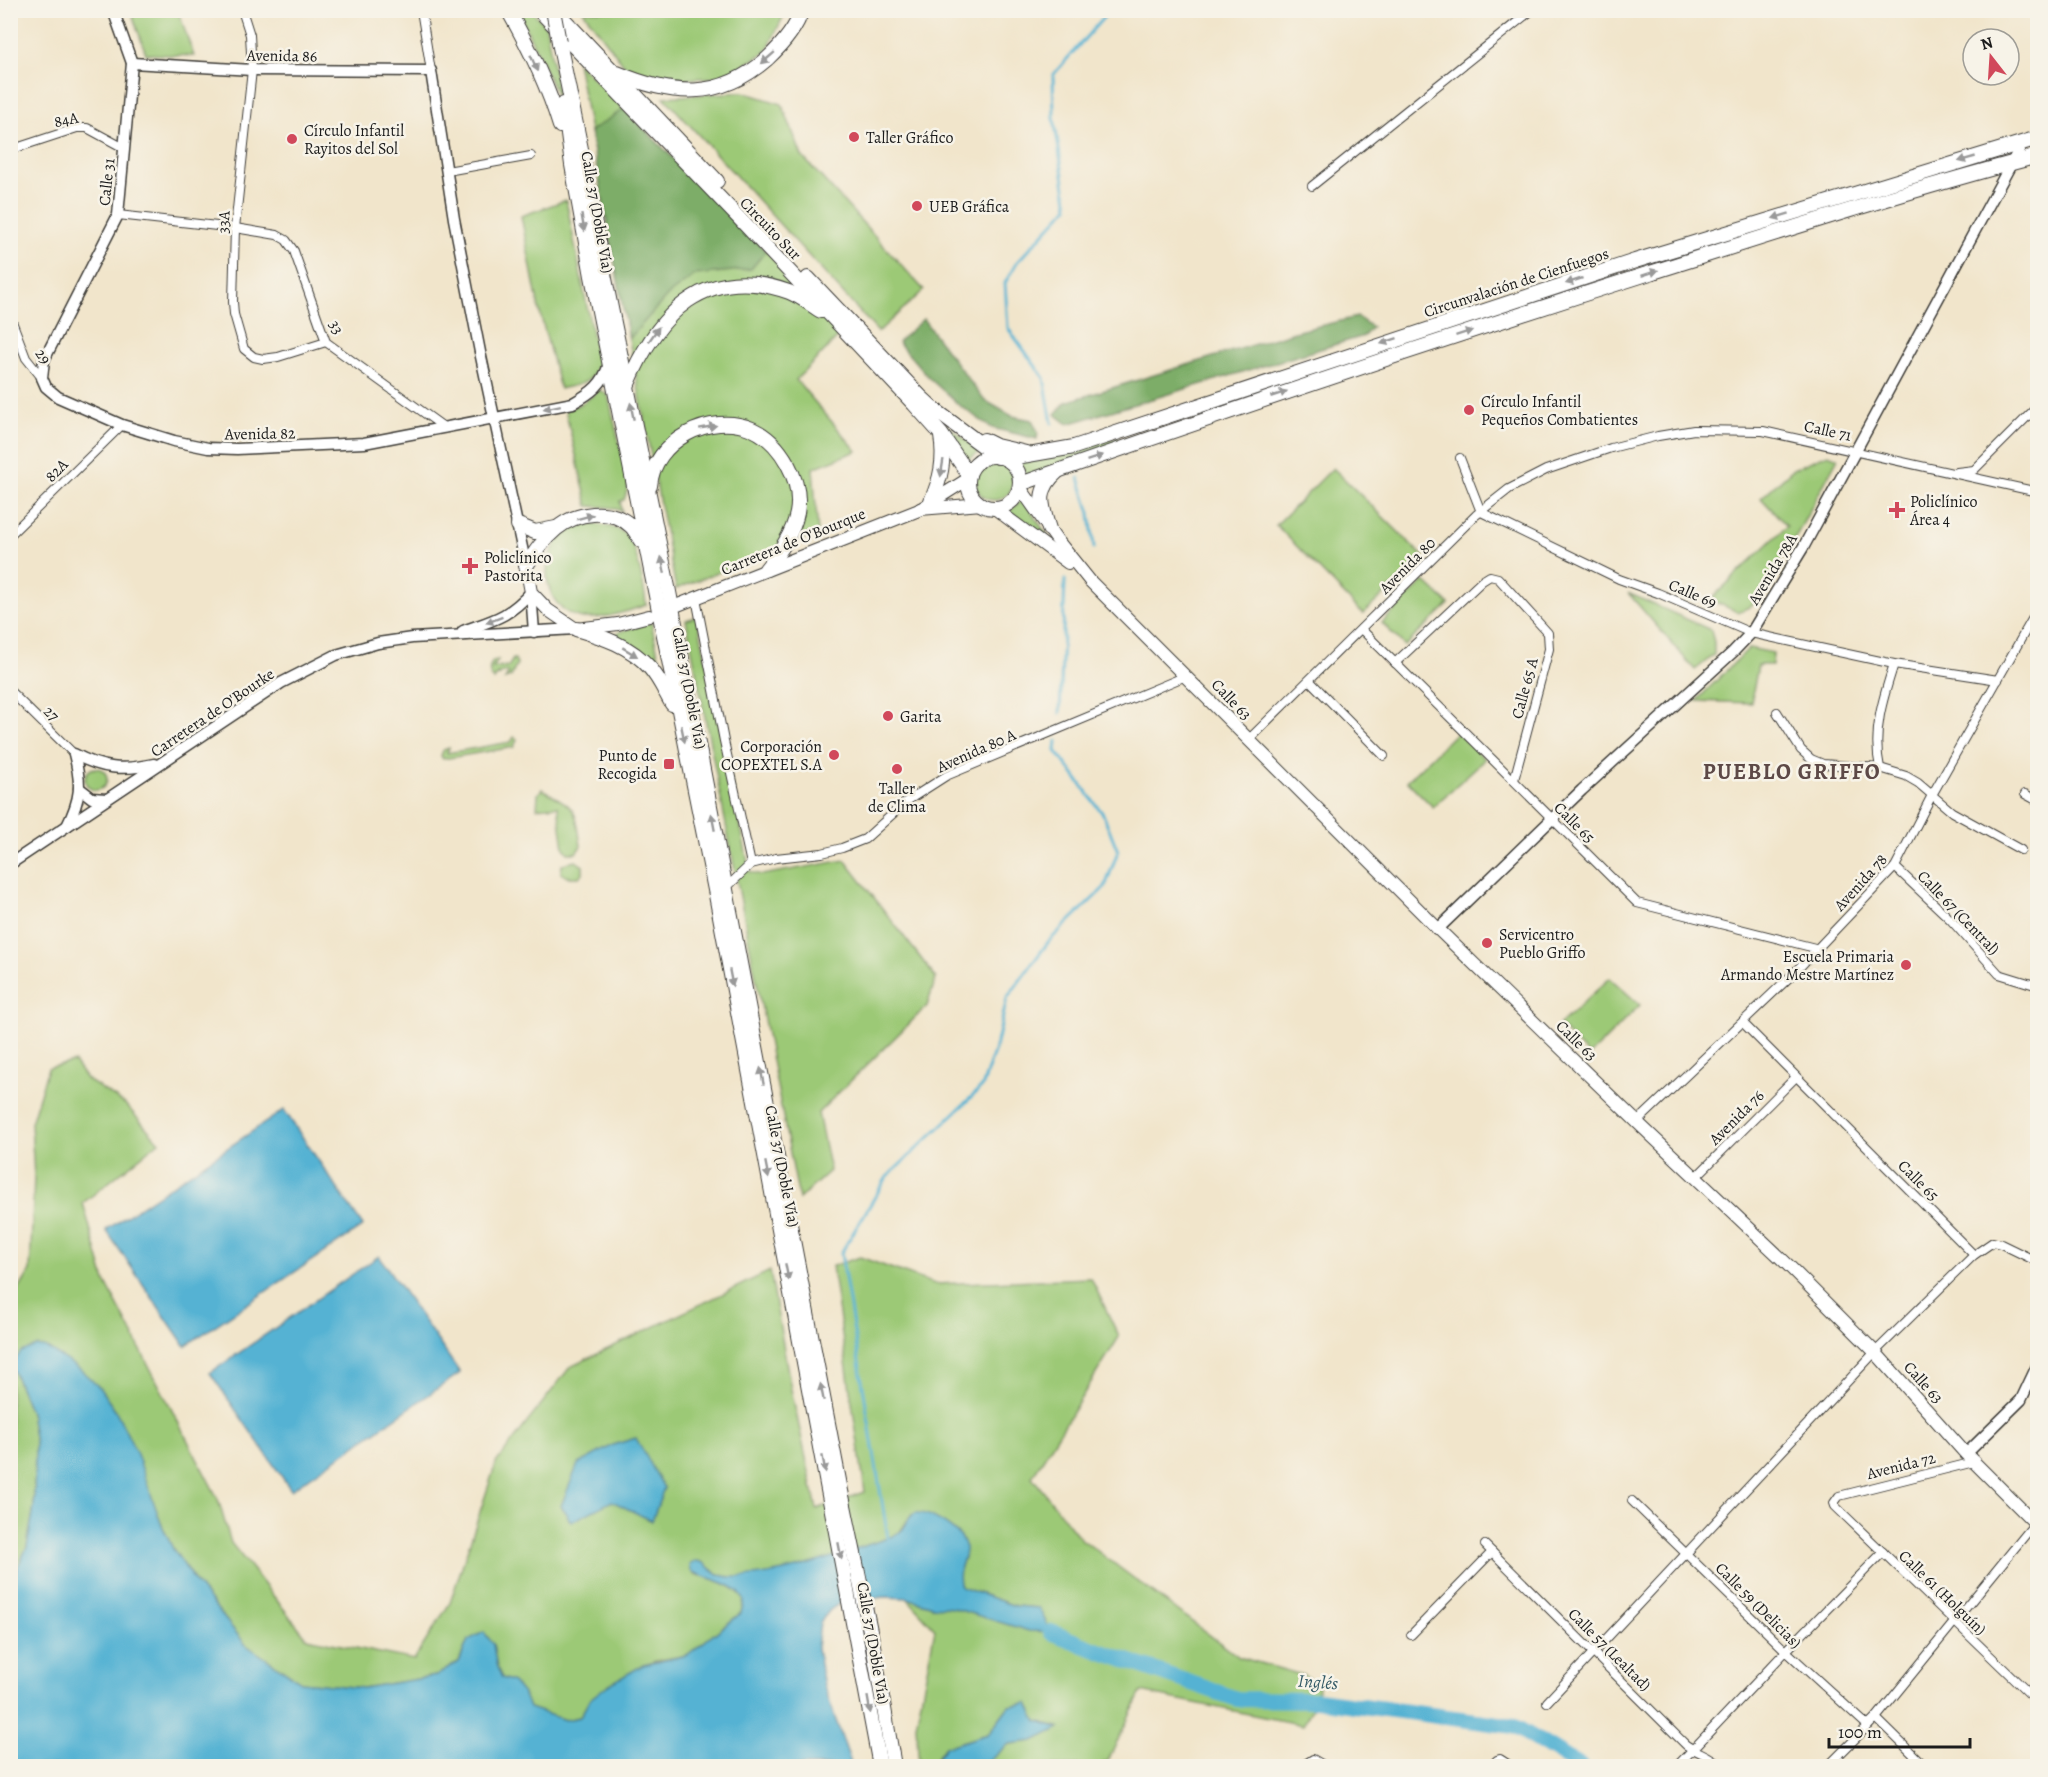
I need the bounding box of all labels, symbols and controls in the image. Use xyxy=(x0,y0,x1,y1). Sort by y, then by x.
north arrow xyxy=(1961,27,2021,87)
text: N xyxy=(1978,31,1996,56)
street label: Avenida 86 xyxy=(245,44,318,68)
one-way arrow xyxy=(761,51,776,64)
one-way arrow xyxy=(530,54,539,71)
street label: 84A xyxy=(52,107,81,133)
place label: Círculo Infantil Rayitos del Sol xyxy=(304,120,404,160)
place label: Taller Gráfico xyxy=(866,127,953,149)
marker: Taller Gráfico xyxy=(847,130,861,144)
marker: Círculo Infantil Rayitos del Sol xyxy=(285,132,299,146)
street label: Calle 37 (Doble Vía) xyxy=(575,149,619,275)
one-way arrow xyxy=(1958,155,1976,164)
street label: Calle 31 xyxy=(94,157,120,207)
street label: Circuito Sur xyxy=(735,192,806,265)
place label: UEB Gráfica xyxy=(929,196,1010,218)
marker: UEB Gráfica xyxy=(910,199,924,213)
street label: 33A xyxy=(212,209,236,234)
one-way arrow xyxy=(1772,212,1790,221)
one-way arrow xyxy=(578,213,587,232)
street label: Circunvalación de Cienfuegos xyxy=(1421,243,1612,323)
one-way arrow xyxy=(1641,268,1659,278)
one-way arrow xyxy=(1565,276,1583,286)
street label: 33 xyxy=(323,317,349,338)
one-way arrow xyxy=(648,327,660,343)
one-way arrow xyxy=(1455,328,1473,337)
one-way arrow xyxy=(1380,337,1398,346)
street label: 29 xyxy=(30,344,56,369)
one-way arrow xyxy=(1270,389,1288,399)
place label: Círculo Infantil Pequeños Combatientes xyxy=(1481,391,1638,431)
one-way arrow xyxy=(627,401,636,420)
one-way arrow xyxy=(542,403,561,412)
marker: Círculo Infantil Pequeños Combatientes xyxy=(1462,403,1476,417)
street label: Calle 71 xyxy=(1802,415,1854,447)
street label: Avenida 82 xyxy=(223,422,296,446)
one-way arrow xyxy=(699,422,718,431)
one-way arrow xyxy=(1086,452,1104,462)
street label: 82A xyxy=(40,454,74,487)
one-way arrow xyxy=(937,459,946,478)
place label: Policlínico Área 4 xyxy=(1909,491,1978,531)
marker: Policlínico Área 4 xyxy=(1888,501,1906,519)
street label: Carretera de O'Bourque xyxy=(718,503,869,581)
one-way arrow xyxy=(576,511,594,521)
street label: Avenida 78A xyxy=(1742,529,1803,610)
street label: Avenida 80 xyxy=(1374,533,1441,600)
place label: Policlínico Pastorita xyxy=(484,547,552,587)
one-way arrow xyxy=(658,556,667,575)
marker: Policlínico Pastorita xyxy=(461,557,479,575)
street label: Calle 69 xyxy=(1665,574,1720,614)
one-way arrow xyxy=(485,615,503,625)
street label: Calle 37 (Doble Vía) xyxy=(666,625,712,751)
one-way arrow xyxy=(622,646,638,657)
street label: Calle 65 A xyxy=(1506,655,1544,721)
street label: Carretera de O'Bourke xyxy=(146,663,279,763)
street label: Calle 63 xyxy=(1206,674,1256,725)
street label: 27 xyxy=(38,701,64,727)
place label: Garita xyxy=(900,706,942,728)
marker: Garita xyxy=(881,709,895,723)
street label: Avenida 80 A xyxy=(932,723,1020,779)
one-way arrow xyxy=(678,725,688,744)
place label: Corporación COPEXTEL S.A xyxy=(721,736,823,776)
place label: Punto de Recogida xyxy=(597,745,658,785)
marker: Corporación COPEXTEL S.A xyxy=(827,748,841,762)
marker: Punto de Recogida xyxy=(662,757,676,771)
district label: PUEBLO GRIFFO xyxy=(1703,757,1881,787)
marker: Taller de Clima xyxy=(890,762,904,776)
place label: Taller de Clima xyxy=(868,778,927,818)
street label: Calle 65 xyxy=(1549,797,1600,848)
one-way arrow xyxy=(708,813,717,832)
street label: Avenida 78 xyxy=(1828,849,1892,917)
street label: Calle 67 (Central) xyxy=(1912,866,2004,960)
place label: Servicentro Pueblo Griffo xyxy=(1499,924,1586,964)
marker: Servicentro Pueblo Griffo xyxy=(1480,936,1494,950)
place label: Escuela Primaria Armando Mestre Martínez xyxy=(1720,946,1895,986)
marker: Escuela Primaria Armando Mestre Martínez xyxy=(1899,958,1913,972)
one-way arrow xyxy=(727,969,736,988)
street label: Calle 63 xyxy=(1551,1016,1602,1066)
one-way arrow xyxy=(757,1066,766,1085)
street label: Avenida 76 xyxy=(1704,1085,1769,1151)
street label: Calle 37 (Doble Vía) xyxy=(759,1103,805,1229)
street label: Calle 65 xyxy=(1893,1155,1944,1206)
one-way arrow xyxy=(763,1161,772,1180)
one-way arrow xyxy=(783,1263,792,1282)
street label: Calle 63 xyxy=(1898,1357,1948,1408)
one-way arrow xyxy=(817,1383,826,1402)
street label: Avenida 72 xyxy=(1864,1447,1938,1485)
one-way arrow xyxy=(820,1455,829,1474)
one-way arrow xyxy=(836,1541,845,1560)
street label: Calle 61 (Holguín) xyxy=(1894,1545,1991,1640)
street label: Calle 59 (Delicias) xyxy=(1710,1558,1806,1654)
street label: Calle 37 (Doble Vía) xyxy=(851,1580,895,1706)
street label: Calle 57 (Lealtad) xyxy=(1563,1603,1656,1696)
water label: Inglés xyxy=(1297,1669,1339,1695)
one-way arrow xyxy=(865,1696,874,1715)
scale bar xyxy=(1829,1711,1970,1749)
text: 100 m xyxy=(1838,1720,1882,1744)

